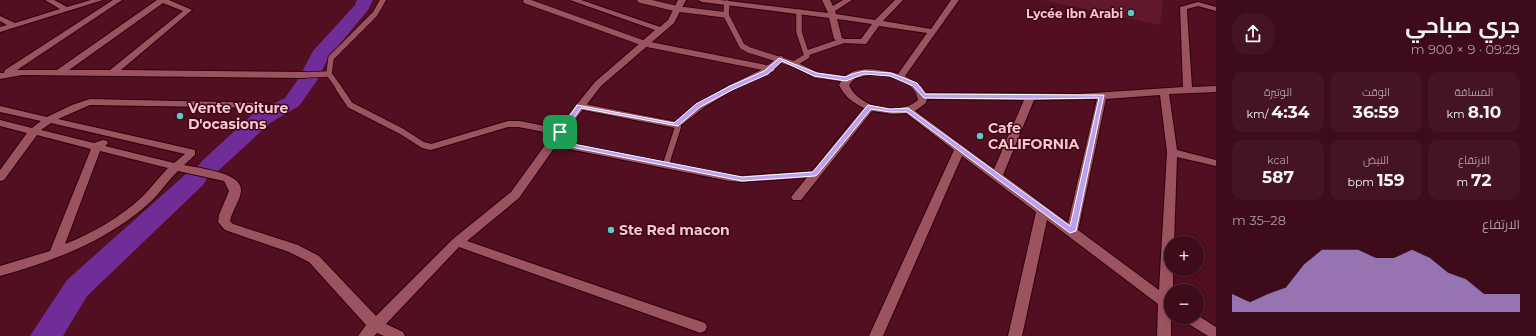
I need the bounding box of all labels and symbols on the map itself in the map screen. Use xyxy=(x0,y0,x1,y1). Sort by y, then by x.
place label: Lycée Ibn Arabi xyxy=(1026,6,1123,21)
marker: Lycée Ibn Arabi xyxy=(1126,8,1136,18)
place label: Vente Voiture D'ocasions xyxy=(187,99,289,133)
marker: Vente Voiture D'ocasions xyxy=(175,111,185,121)
pin xyxy=(543,115,577,149)
place label: Cafe CALIFORNIA xyxy=(988,119,1080,153)
marker: Cafe CALIFORNIA xyxy=(975,131,985,141)
place label: Ste Red macon xyxy=(619,221,730,239)
marker: Ste Red macon xyxy=(606,225,616,235)

